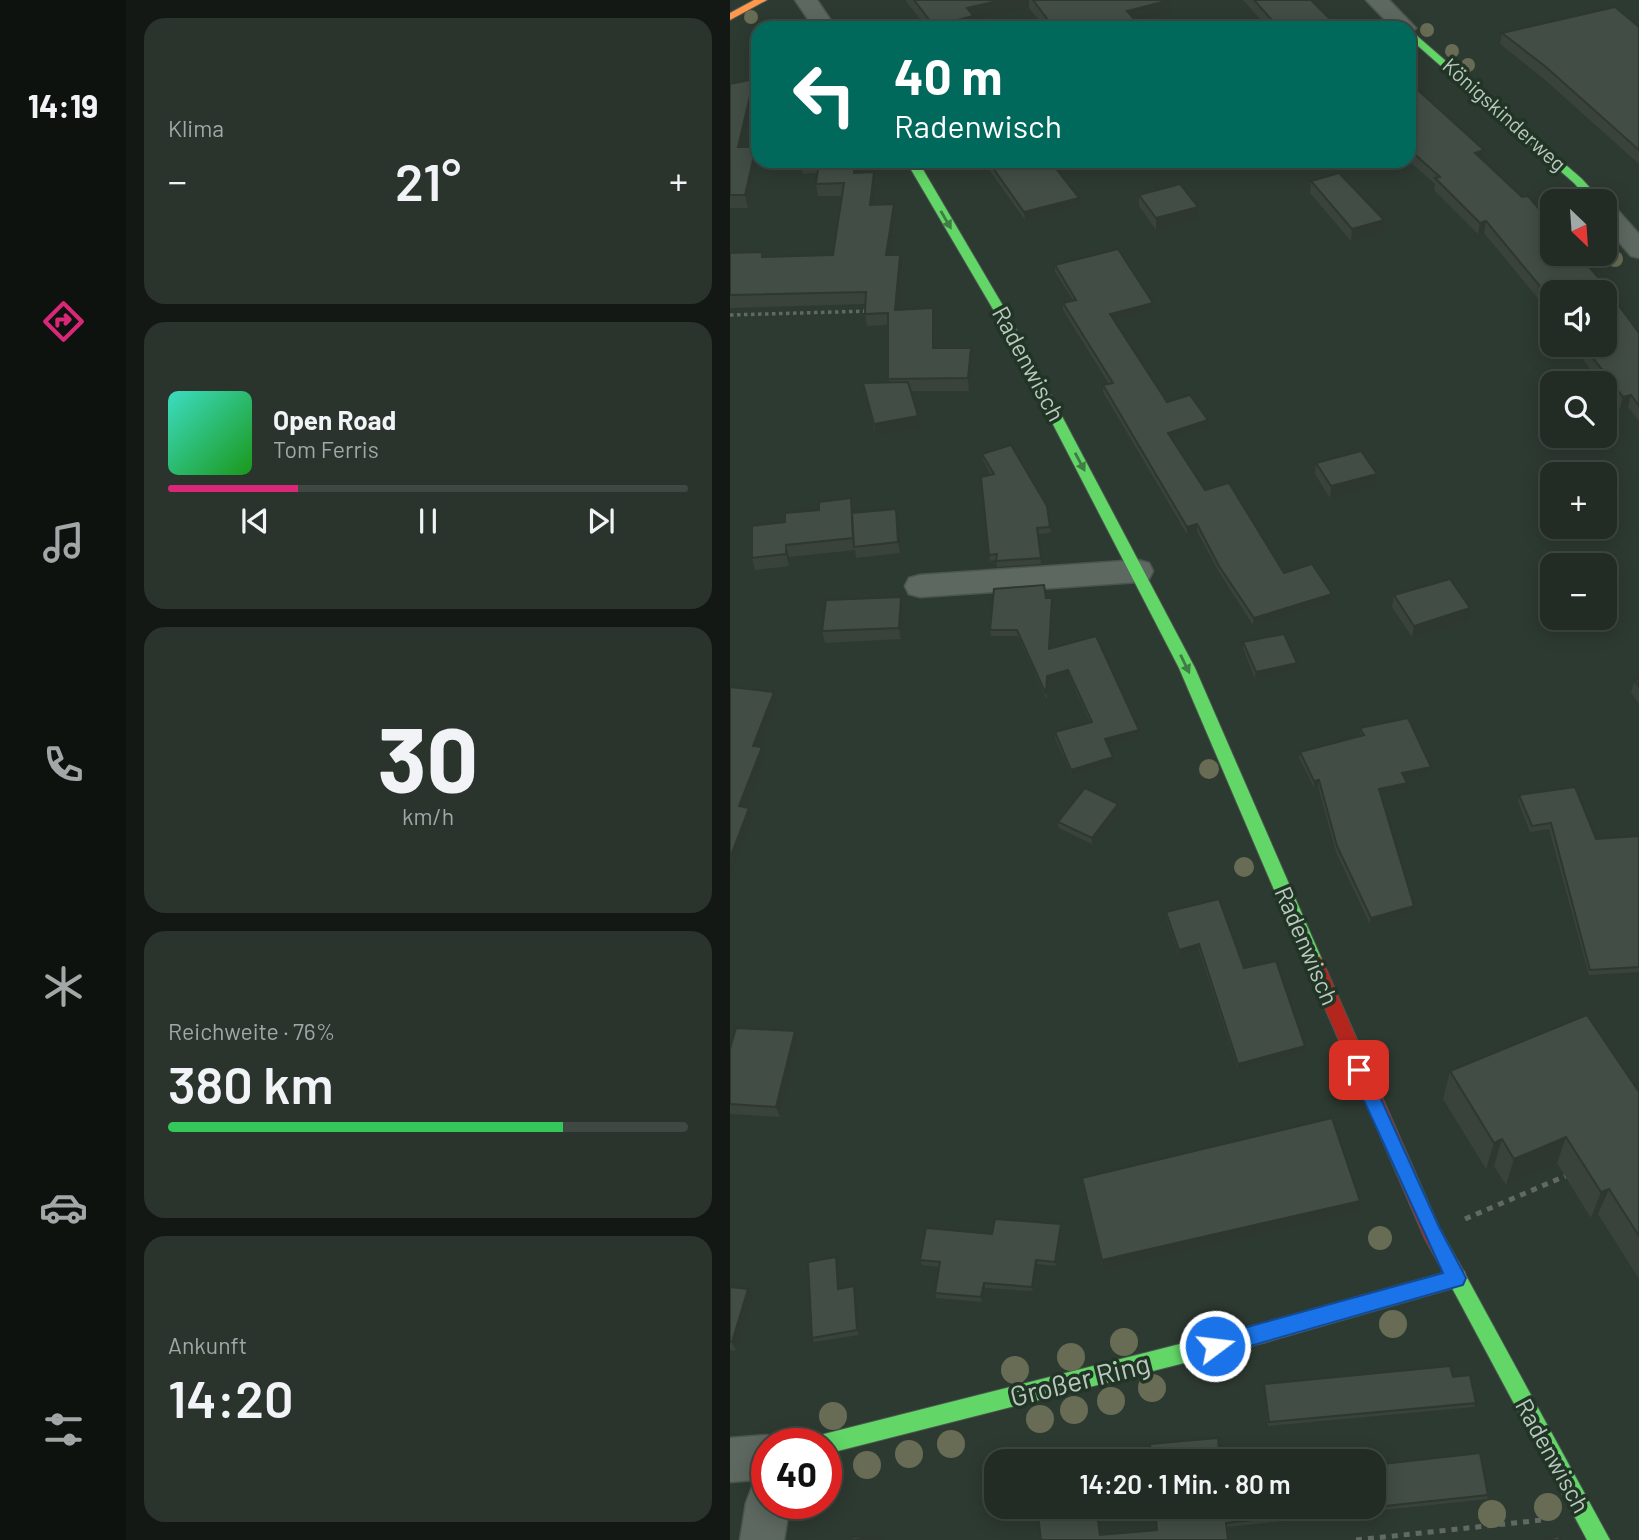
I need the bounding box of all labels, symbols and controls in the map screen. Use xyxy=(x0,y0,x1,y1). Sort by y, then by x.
text: 40 m xyxy=(894,46,1002,105)
icon: left xyxy=(779,49,870,140)
street label: Königskinderweg xyxy=(1438,52,1572,176)
text: 14:19 xyxy=(28,86,98,124)
text: Radenwisch xyxy=(894,106,1062,144)
text: Klima xyxy=(168,114,224,142)
text: 21° xyxy=(395,149,461,211)
text: − xyxy=(168,157,187,203)
text: + xyxy=(669,157,688,203)
north arrow xyxy=(1540,189,1617,266)
map controls xyxy=(1540,189,1617,630)
one-way arrow xyxy=(940,210,953,229)
button: sound xyxy=(1540,280,1617,357)
icon: directions xyxy=(39,297,88,346)
street label: Radenwisch xyxy=(987,301,1072,426)
button: search xyxy=(1540,371,1617,448)
text: Open Road xyxy=(273,404,396,435)
text: Tom Ferris xyxy=(273,435,379,463)
one-way arrow xyxy=(1074,452,1086,472)
button: + xyxy=(1540,462,1617,539)
icon: previous xyxy=(236,502,274,540)
icon: pause xyxy=(409,502,447,540)
icon: next xyxy=(582,502,620,540)
icon: music xyxy=(39,518,88,567)
button: − xyxy=(1540,553,1617,630)
one-way arrow xyxy=(1179,654,1191,674)
text: 30 xyxy=(377,702,479,811)
icon: phone xyxy=(39,740,88,789)
text: km/h xyxy=(402,802,454,830)
street label: Radenwisch xyxy=(1269,882,1345,1009)
icon: climate xyxy=(39,962,88,1011)
text: Reichweite · 76% xyxy=(168,1017,335,1045)
pin xyxy=(1329,1040,1389,1100)
icon: arrive xyxy=(1340,1051,1378,1089)
text: 380 km xyxy=(168,1052,334,1114)
icon: car xyxy=(39,1183,88,1232)
position arrow xyxy=(1178,1309,1252,1383)
text: Ankunft xyxy=(168,1331,247,1359)
street label: Großer Ring xyxy=(1006,1345,1153,1413)
text: 14:20 xyxy=(168,1366,293,1428)
street label: Radenwisch xyxy=(1510,1393,1597,1517)
icon: filters xyxy=(39,1405,88,1454)
speed limit sign: 40 xyxy=(751,1428,842,1519)
text: 14:20 · 1 Min. · 80 m xyxy=(1079,1468,1291,1499)

